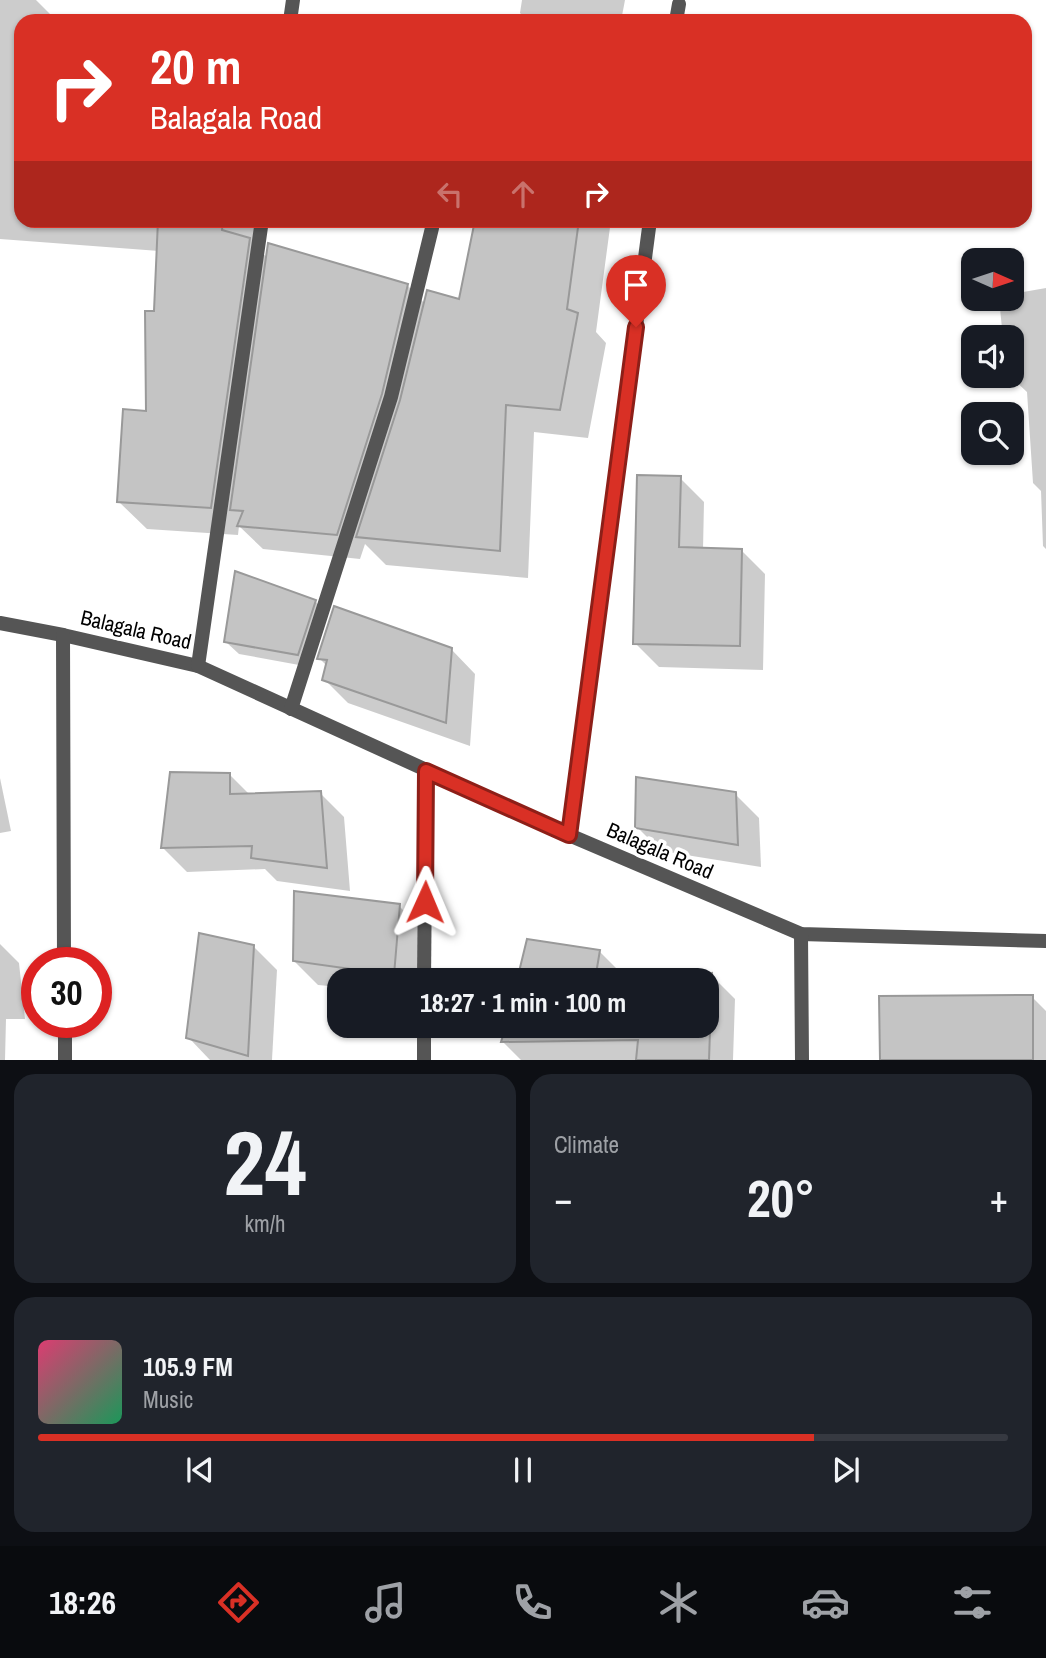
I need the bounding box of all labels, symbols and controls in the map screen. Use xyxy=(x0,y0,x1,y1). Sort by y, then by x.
text: 20 m xyxy=(150,33,242,99)
icon: right xyxy=(35,42,126,133)
text: Balagala Road xyxy=(150,96,322,139)
icon: left xyxy=(431,175,469,213)
icon: ahead xyxy=(504,175,542,213)
icon: right xyxy=(577,175,615,213)
north arrow xyxy=(961,248,1024,312)
map controls xyxy=(961,248,1024,465)
pin xyxy=(606,255,666,327)
icon: arrive xyxy=(617,266,655,304)
button: sound xyxy=(961,325,1024,388)
button: search xyxy=(961,402,1024,465)
street label: Balagala Road xyxy=(78,603,194,656)
street label: Balagala Road xyxy=(603,815,718,886)
position arrow xyxy=(388,865,462,939)
speed limit sign: 30 xyxy=(21,947,112,1038)
text: 18:27 · 1 min · 100 m xyxy=(420,985,626,1020)
text: 24 xyxy=(224,1101,307,1223)
text: Climate xyxy=(554,1129,619,1160)
text: 20° xyxy=(747,1163,815,1233)
text: − xyxy=(554,1173,572,1224)
text: + xyxy=(990,1173,1008,1224)
text: km/h xyxy=(245,1208,285,1239)
text: 105.9 FM xyxy=(143,1349,233,1384)
text: Music xyxy=(143,1384,193,1415)
icon: previous xyxy=(181,1451,219,1489)
icon: pause xyxy=(504,1451,542,1489)
icon: next xyxy=(827,1451,865,1489)
icon: directions xyxy=(214,1578,263,1627)
icon: music xyxy=(361,1578,410,1627)
icon: phone xyxy=(508,1578,557,1627)
icon: climate xyxy=(654,1578,703,1627)
icon: car xyxy=(801,1578,850,1627)
icon: filters xyxy=(948,1578,997,1627)
text: 18:26 xyxy=(49,1581,116,1624)

